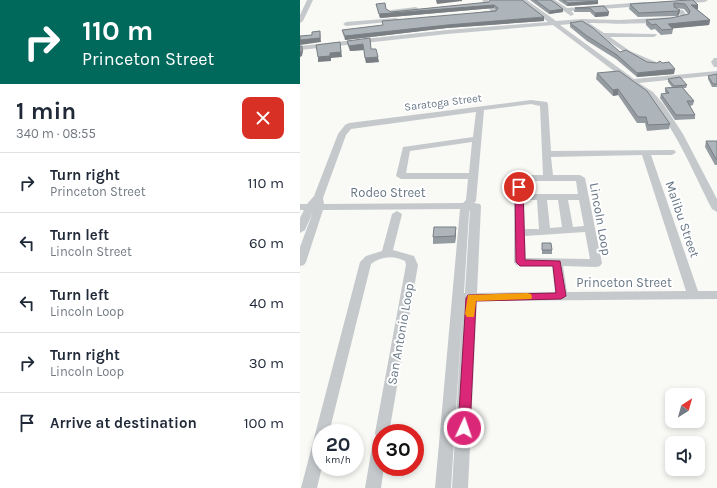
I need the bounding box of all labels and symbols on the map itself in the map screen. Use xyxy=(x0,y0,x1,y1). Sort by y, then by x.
street label: Saratoga Street xyxy=(404,91,483,114)
pin xyxy=(502,170,536,204)
street label: Malibu Street xyxy=(662,179,703,260)
street label: Lincoln Loop xyxy=(587,181,614,257)
street label: Rodeo Street xyxy=(350,185,426,200)
street label: Princeton Street xyxy=(576,275,672,290)
street label: San Antonio Loop xyxy=(384,282,417,386)
north arrow xyxy=(665,388,705,428)
position arrow xyxy=(443,407,485,449)
speed limit sign: 30 xyxy=(372,424,424,476)

